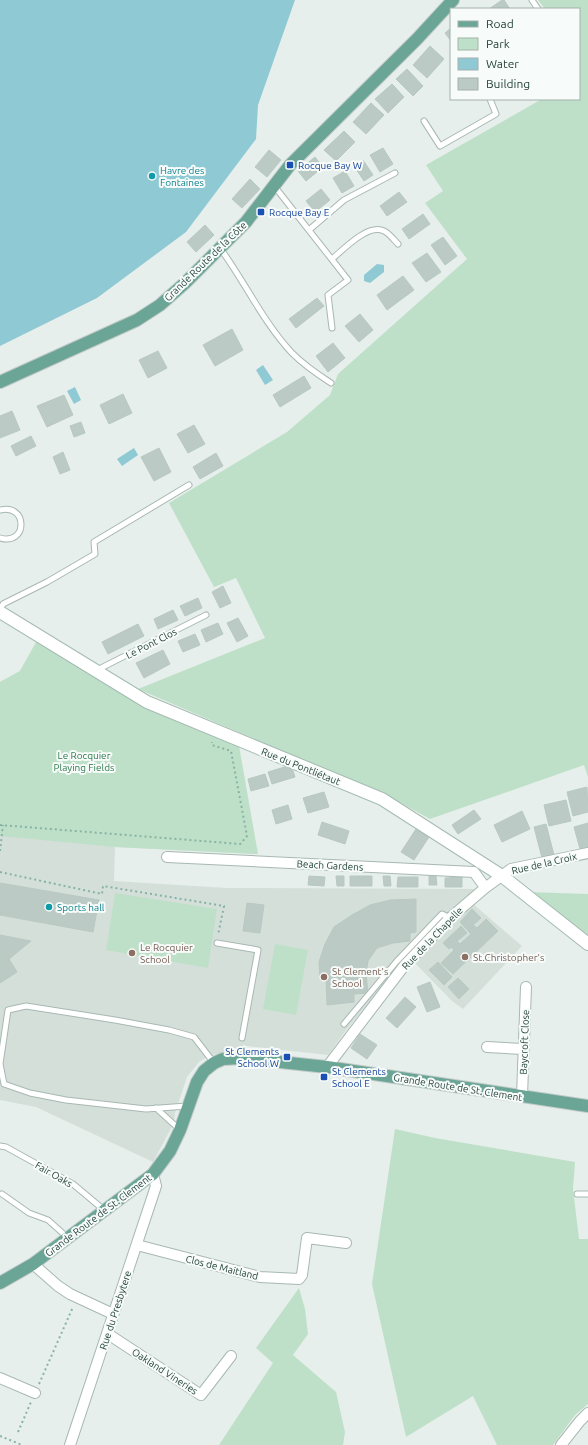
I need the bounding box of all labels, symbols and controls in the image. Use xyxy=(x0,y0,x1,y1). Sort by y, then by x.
legend xyxy=(450,8,580,100)
text: Road xyxy=(486,17,514,30)
text: Park xyxy=(486,37,510,50)
text: Water xyxy=(486,57,519,70)
text: Building xyxy=(486,77,530,90)
marker: Rocque Bay W xyxy=(285,160,295,170)
place label: Rocque Bay W xyxy=(298,160,362,171)
place label: Havre des Fontaines xyxy=(160,165,204,188)
marker: Havre des Fontaines xyxy=(147,171,157,181)
marker: Rocque Bay E xyxy=(256,207,266,217)
place label: Rocque Bay E xyxy=(269,207,330,218)
street label: Grande Route de la Côte xyxy=(162,219,249,303)
street label: Le Pont Clos xyxy=(124,626,178,661)
street label: Rue du Pontliétaut xyxy=(260,746,342,787)
park label: Le Rocquier Playing Fields xyxy=(54,750,114,773)
street label: Rue de la Croix xyxy=(510,851,578,876)
street label: Beach Gardens xyxy=(296,858,364,873)
marker: Sports hall xyxy=(44,902,54,912)
place label: Sports hall xyxy=(57,902,105,913)
street label: Rue de la Chapelle xyxy=(400,905,465,972)
place label: Le Rocquier School xyxy=(140,942,193,965)
marker: Le Rocquier School xyxy=(127,948,137,958)
marker: St.Christopher's xyxy=(460,952,470,962)
place label: St.Christopher's xyxy=(473,952,544,963)
place label: St Clement's School xyxy=(332,966,388,989)
marker: St Clement's School xyxy=(319,972,329,982)
street label: Baycroft Close xyxy=(518,1009,531,1075)
place label: St Clements School W xyxy=(225,1046,279,1069)
marker: St Clements School W xyxy=(282,1052,292,1062)
place label: St Clements School E xyxy=(332,1066,386,1089)
marker: St Clements School E xyxy=(319,1072,329,1082)
street label: Grande Route de St. Clement xyxy=(393,1072,523,1103)
street label: Fair Oaks xyxy=(33,1159,74,1189)
street label: Grande Route de St. Clement xyxy=(43,1172,154,1259)
street label: Clos de Maitland xyxy=(184,1253,259,1282)
street label: Rue du Presbytere xyxy=(97,1269,133,1351)
street label: Oakland Vineries xyxy=(130,1346,200,1397)

